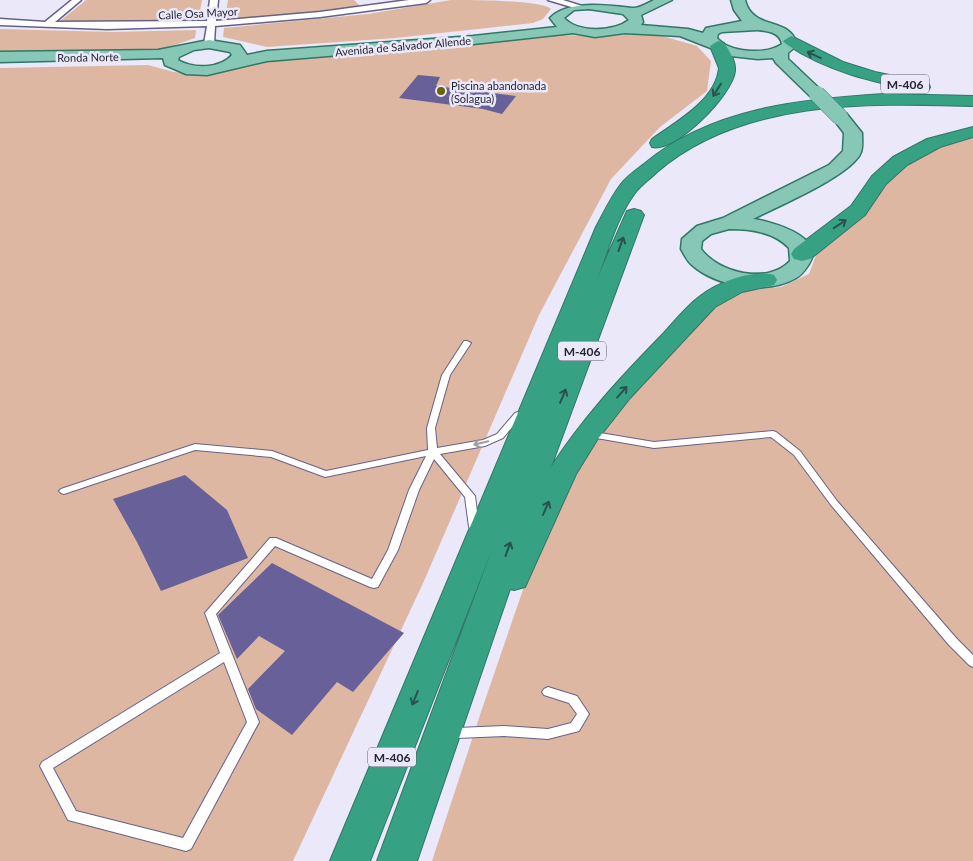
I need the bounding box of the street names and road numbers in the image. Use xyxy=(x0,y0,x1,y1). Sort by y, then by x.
street label: Calle Osa Mayor xyxy=(158,4,238,22)
street label: Avenida de Salvador Allende xyxy=(334,34,472,58)
street label: Ronda Norte xyxy=(57,50,119,64)
road number: M-406 xyxy=(881,74,929,94)
road number: M-406 xyxy=(558,342,606,361)
road number: M-406 xyxy=(368,748,416,766)

